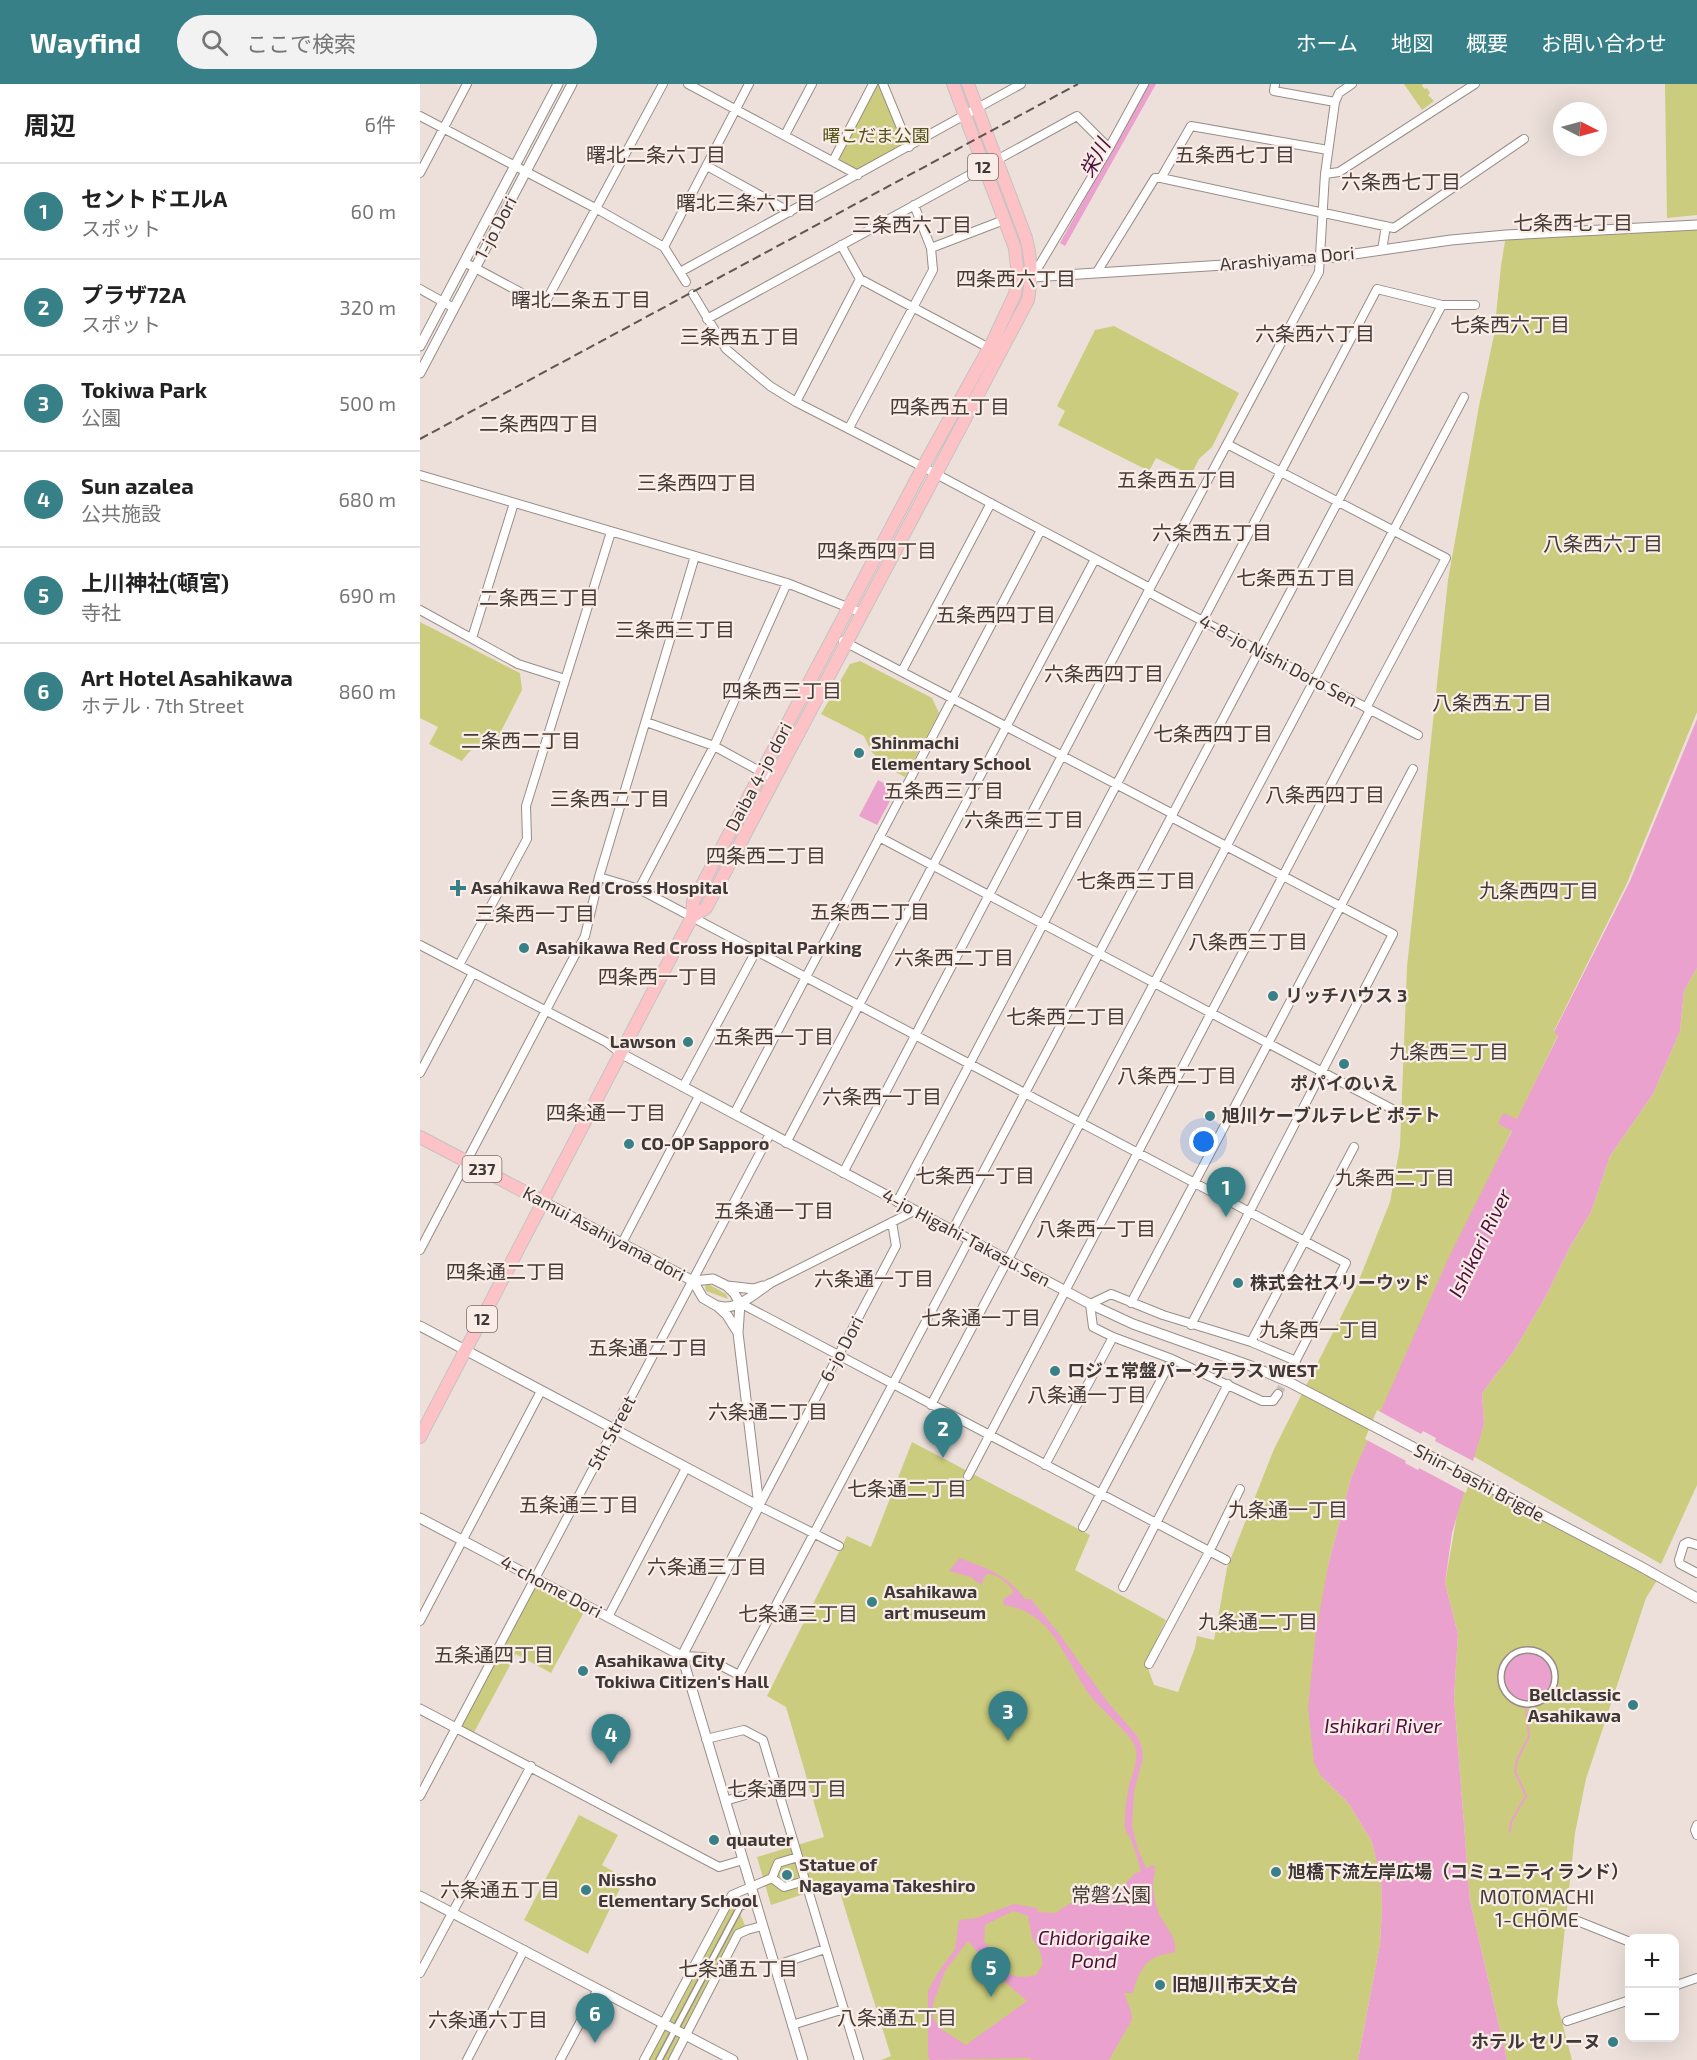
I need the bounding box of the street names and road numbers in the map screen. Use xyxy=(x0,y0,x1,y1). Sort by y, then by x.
road number: 12 xyxy=(968,154,998,180)
street label: 1-jo Dori xyxy=(469,192,521,263)
street label: Arashiyama Dori xyxy=(1219,241,1355,275)
street label: 4-8-jo Nishi Doro Sen xyxy=(1196,609,1361,711)
street label: Daiba 4-jo dori xyxy=(720,718,796,835)
road number: 237 xyxy=(462,1156,502,1182)
street label: Kamui Asahiyama dori xyxy=(519,1181,690,1285)
street label: 4-jo Higahi-Takasu Sen xyxy=(879,1183,1054,1291)
road number: 12 xyxy=(467,1306,497,1332)
street label: 6-jo Dori xyxy=(815,1312,867,1385)
street label: 5th Street xyxy=(582,1391,640,1473)
street label: Shin-bashi Brigde xyxy=(1410,1438,1548,1526)
street label: 4-chome Dori xyxy=(497,1550,606,1622)

